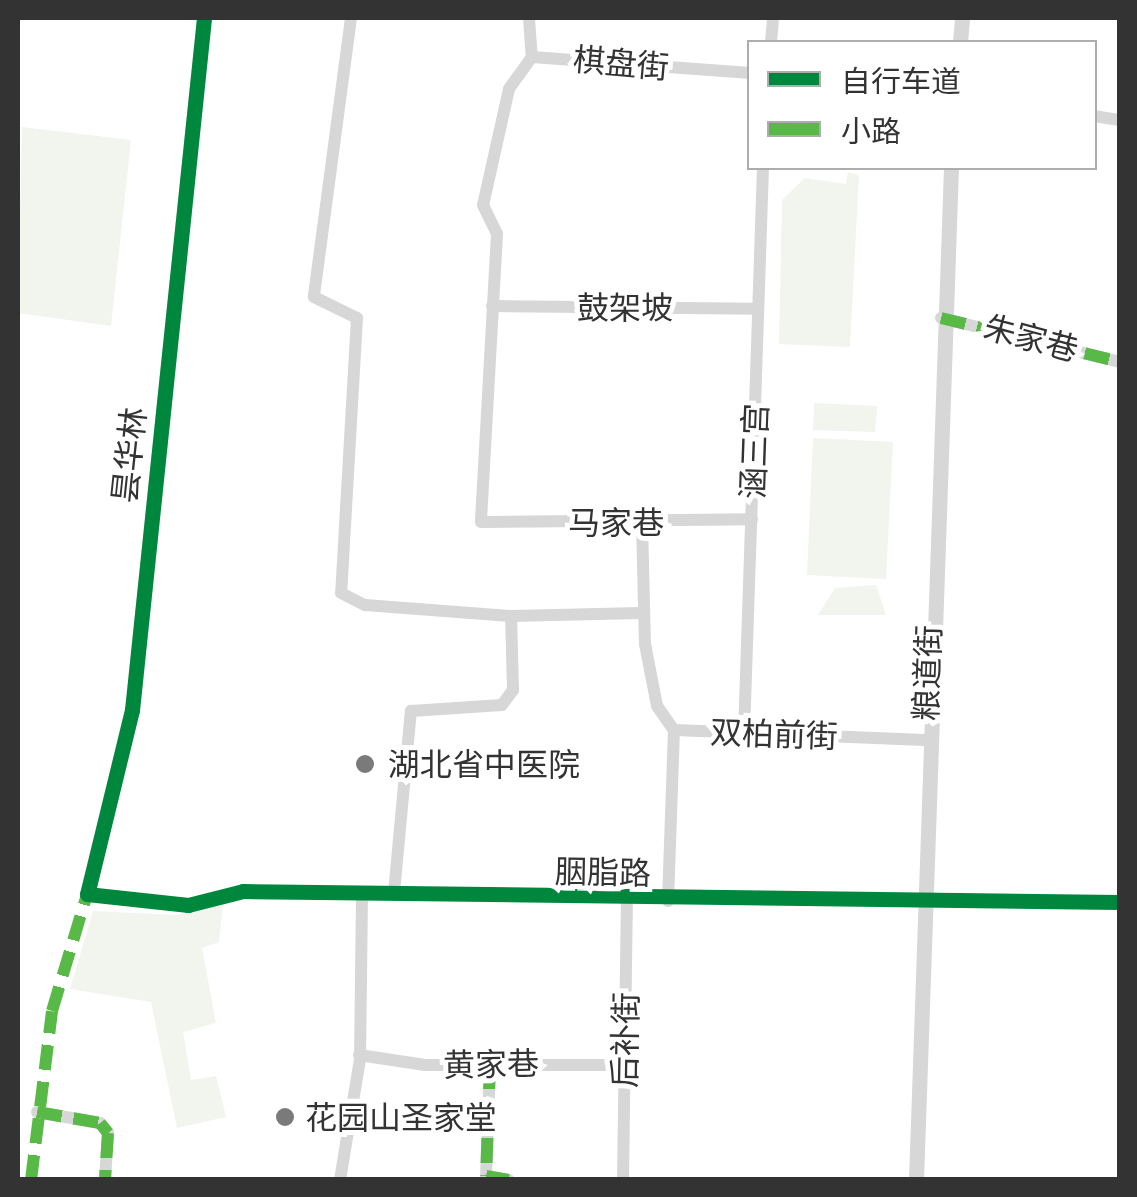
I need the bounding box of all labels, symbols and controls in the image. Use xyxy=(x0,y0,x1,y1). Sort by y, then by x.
street label: 棋盘街 xyxy=(572,40,670,86)
legend xyxy=(747,40,1097,170)
text: 自行车道 xyxy=(841,62,961,100)
text: 小路 xyxy=(841,112,901,150)
street label: 鼓架坡 xyxy=(577,288,673,326)
street label: 朱家巷 xyxy=(980,307,1082,369)
street label: 涵三宫 xyxy=(733,402,775,500)
street label: 昙华林 xyxy=(105,405,153,505)
street label: 马家巷 xyxy=(568,503,664,541)
street label: 粮道街 xyxy=(906,624,948,722)
street label: 双柏前街 xyxy=(709,713,839,755)
place label: 湖北省中医院 xyxy=(388,745,580,783)
marker: 湖北省中医院 xyxy=(352,751,378,777)
street label: 胭脂路 xyxy=(555,852,651,892)
street label: 后补街 xyxy=(605,992,645,1088)
street label: 黄家巷 xyxy=(443,1044,539,1084)
place label: 花园山圣家堂 xyxy=(305,1098,497,1136)
marker: 花园山圣家堂 xyxy=(274,1106,296,1128)

